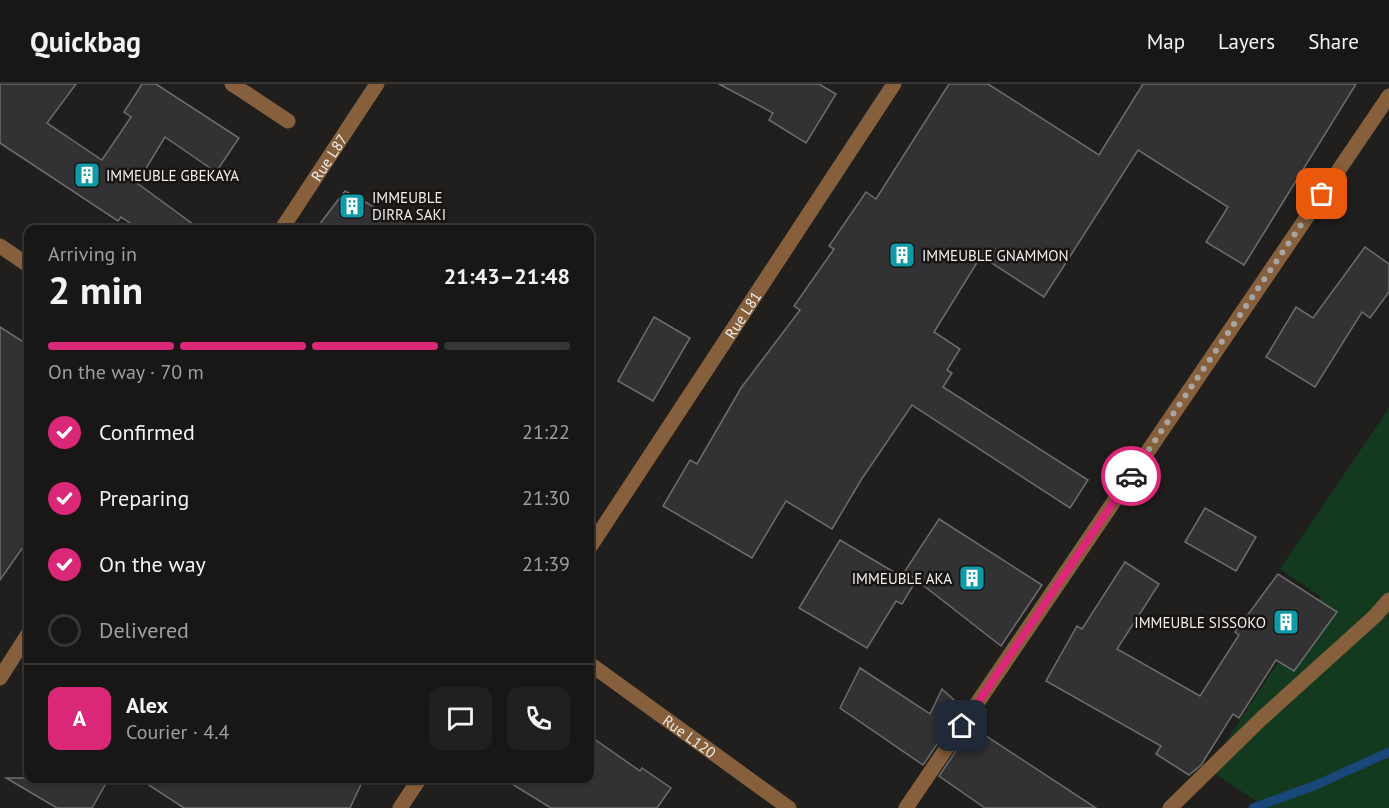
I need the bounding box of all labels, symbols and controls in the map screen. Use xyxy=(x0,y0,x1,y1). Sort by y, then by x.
text: Quickbag xyxy=(30,23,141,60)
text: Map xyxy=(1147,28,1185,55)
text: Layers xyxy=(1218,28,1275,55)
text: Share xyxy=(1308,28,1359,55)
street label: Rue L87 xyxy=(306,130,351,185)
building icon: IMMEUBLE GBEKAYA xyxy=(72,160,102,190)
place label: IMMEUBLE GBEKAYA xyxy=(106,166,239,185)
pin xyxy=(1296,168,1347,219)
icon: bag xyxy=(1305,177,1338,210)
place label: IMMEUBLE DIRRA SAKI xyxy=(372,188,446,224)
building icon: IMMEUBLE DIRRA SAKI xyxy=(337,191,367,221)
building icon: IMMEUBLE GNAMMON xyxy=(887,240,917,270)
text: Arriving in xyxy=(48,241,137,267)
place label: IMMEUBLE GNAMMON xyxy=(922,246,1069,265)
text: 21:43–21:48 xyxy=(444,262,570,290)
text: 2 min xyxy=(48,264,143,315)
street label: Rue L81 xyxy=(720,287,765,342)
text: On the way · 70 m xyxy=(48,359,204,385)
icon: check xyxy=(48,416,81,449)
text: Confirmed xyxy=(99,418,195,446)
text: 21:22 xyxy=(522,419,570,445)
courier xyxy=(1101,446,1161,506)
icon: car xyxy=(1115,460,1148,493)
icon: check xyxy=(48,482,81,515)
text: Preparing xyxy=(99,484,189,512)
text: 21:30 xyxy=(522,485,570,511)
icon: check xyxy=(48,548,81,581)
text: On the way xyxy=(99,550,206,578)
text: 21:39 xyxy=(522,551,570,577)
building icon: IMMEUBLE AKA xyxy=(957,563,987,593)
place label: IMMEUBLE AKA xyxy=(852,569,952,588)
building icon: IMMEUBLE SISSOKO xyxy=(1271,607,1301,637)
place label: IMMEUBLE SISSOKO xyxy=(1134,613,1266,632)
text: Delivered xyxy=(99,616,189,644)
button: chat xyxy=(429,687,492,750)
button: phone xyxy=(507,687,570,750)
text: Alex xyxy=(126,691,168,719)
pin xyxy=(936,700,987,751)
text: A xyxy=(73,704,86,732)
icon: home xyxy=(945,709,978,742)
street label: Rue L120 xyxy=(659,711,720,762)
text: Courier · 4.4 xyxy=(126,719,229,745)

